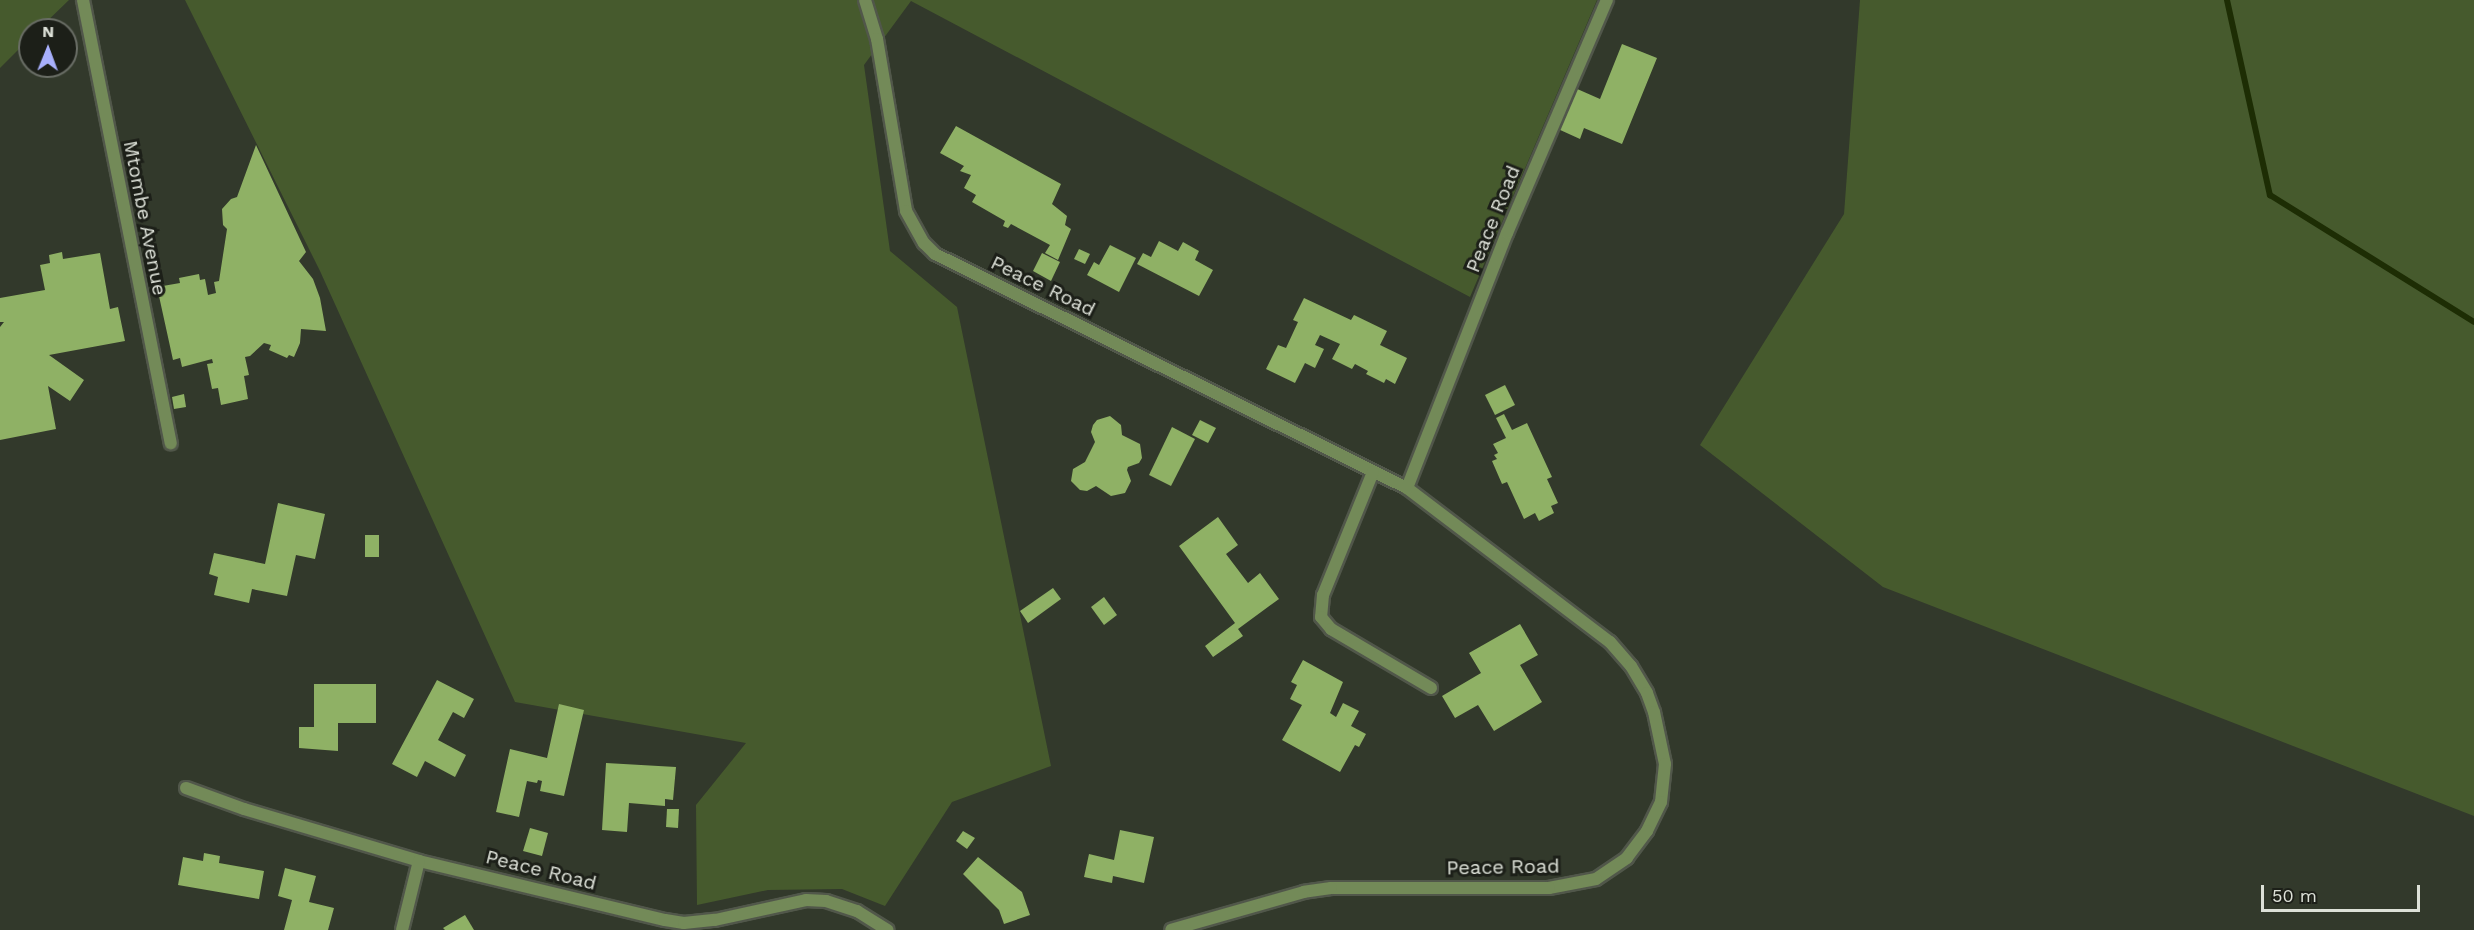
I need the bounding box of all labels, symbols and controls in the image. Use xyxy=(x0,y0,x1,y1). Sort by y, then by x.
north arrow xyxy=(18,18,78,78)
text: N xyxy=(42,22,54,41)
street label: Mtombe Avenue xyxy=(118,138,172,298)
street label: Peace Road xyxy=(1461,162,1525,276)
street label: Peace Road xyxy=(987,250,1099,322)
street label: Peace Road xyxy=(483,845,599,895)
street label: Peace Road xyxy=(1446,854,1560,880)
scale bar xyxy=(2264,873,2423,911)
text: 50 m xyxy=(2272,885,2317,906)

